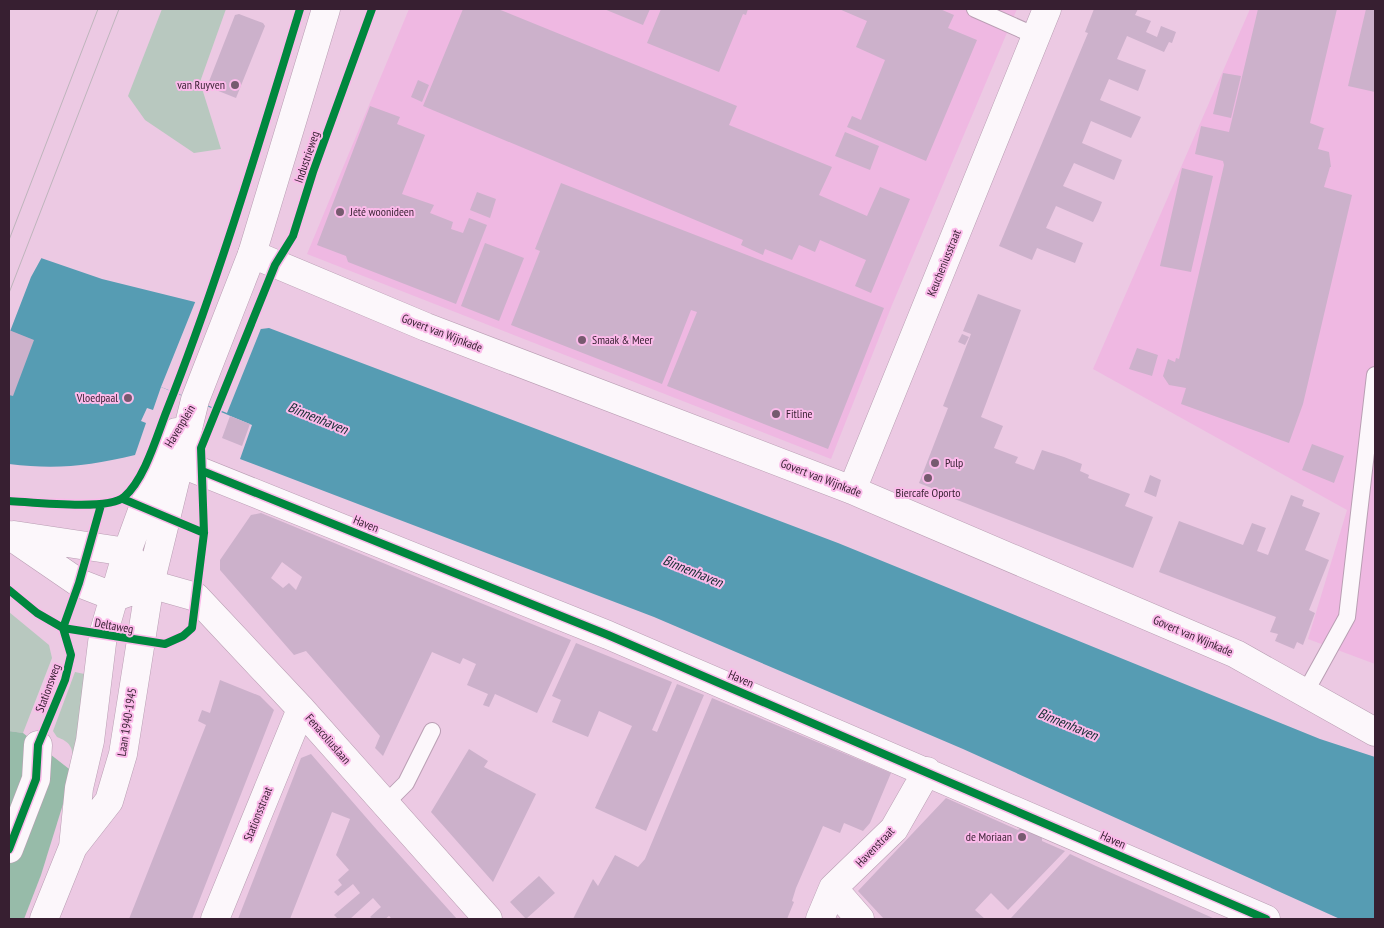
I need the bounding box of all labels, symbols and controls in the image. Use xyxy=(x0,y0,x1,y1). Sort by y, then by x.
place label: van Ruyven xyxy=(177,77,225,92)
marker: van Ruyven xyxy=(229,79,241,91)
street label: Industrieweg xyxy=(291,129,322,185)
place label: Jété woonideen xyxy=(349,204,414,219)
marker: Jété woonideen xyxy=(334,206,346,218)
street label: Keucheniusstraat xyxy=(923,227,964,298)
street label: Govert van Wijnkade xyxy=(400,310,485,355)
place label: Smaak & Meer xyxy=(592,332,653,347)
marker: Smaak & Meer xyxy=(576,334,588,346)
place label: Vloedpaal xyxy=(76,390,118,405)
marker: Vloedpaal xyxy=(122,392,134,404)
water label: Binnenhaven xyxy=(285,398,351,438)
street label: Havenplein xyxy=(161,402,198,450)
place label: Fitline xyxy=(786,406,813,421)
marker: Fitline xyxy=(770,408,782,420)
street label: Govert van Wijnkade xyxy=(779,455,864,500)
place label: Pulp xyxy=(945,455,963,470)
marker: Pulp xyxy=(929,457,941,469)
marker: Biercafe Oporto xyxy=(922,472,934,484)
place label: Biercafe Oporto xyxy=(895,485,961,500)
street label: Haven xyxy=(351,512,381,535)
water label: Binnenhaven xyxy=(660,551,726,591)
street label: Govert van Wijnkade xyxy=(1151,612,1235,659)
street label: Deltaweg xyxy=(93,615,135,636)
street label: Stationsweg xyxy=(32,661,63,714)
street label: Haven xyxy=(726,667,756,691)
street label: Laan 1940-1945 xyxy=(114,687,139,757)
water label: Binnenhaven xyxy=(1035,704,1101,744)
street label: Fenacoliuslaan xyxy=(303,711,354,767)
street label: Stationsstraat xyxy=(240,784,275,843)
street label: Havenstraat xyxy=(852,823,898,870)
street label: Haven xyxy=(1098,827,1128,852)
place label: de Moriaan xyxy=(966,829,1012,844)
marker: de Moriaan xyxy=(1016,831,1028,843)

